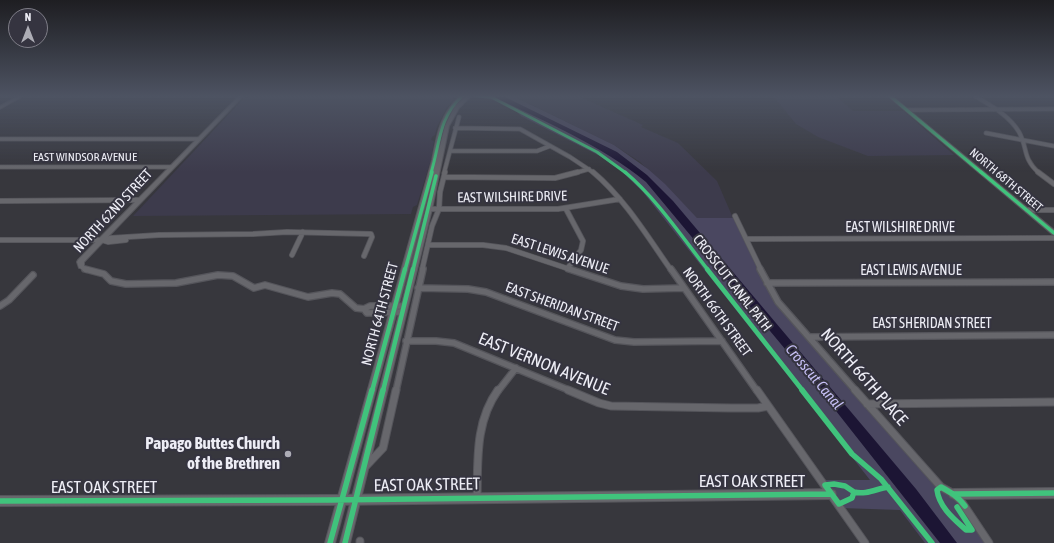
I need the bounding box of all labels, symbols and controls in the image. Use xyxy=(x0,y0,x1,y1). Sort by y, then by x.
north arrow xyxy=(8,8,48,48)
text: N xyxy=(25,11,31,23)
street label: NORTH 68TH STREET xyxy=(967,145,1045,215)
street label: EAST WINDSOR AVENUE xyxy=(33,150,137,164)
street label: NORTH 62ND STREET xyxy=(70,166,156,256)
street label: EAST WILSHIRE DRIVE xyxy=(457,188,567,206)
street label: EAST WILSHIRE DRIVE xyxy=(845,220,955,236)
street label: EAST LEWIS AVENUE xyxy=(509,230,611,278)
street label: CROSSCUT CANAL PATH xyxy=(689,231,775,335)
street label: NORTH 64TH STREET xyxy=(358,261,402,367)
street label: EAST LEWIS AVENUE xyxy=(860,263,962,279)
street label: NORTH 66TH STREET xyxy=(679,264,755,360)
street label: EAST SHERIDAN STREET xyxy=(503,279,621,335)
street label: EAST SHERIDAN STREET xyxy=(872,316,992,332)
street label: NORTH 66TH PLACE xyxy=(816,324,912,430)
street label: EAST VERNON AVENUE xyxy=(475,328,613,400)
water label: Crosscut Canal xyxy=(782,341,846,413)
place label: Papago Buttes Church of the Brethren xyxy=(145,434,280,474)
marker: Papago Buttes Church of the Brethren xyxy=(283,449,293,459)
street label: EAST OAK STREET xyxy=(699,472,805,492)
street label: EAST OAK STREET xyxy=(374,474,480,496)
street label: EAST OAK STREET xyxy=(51,478,157,498)

